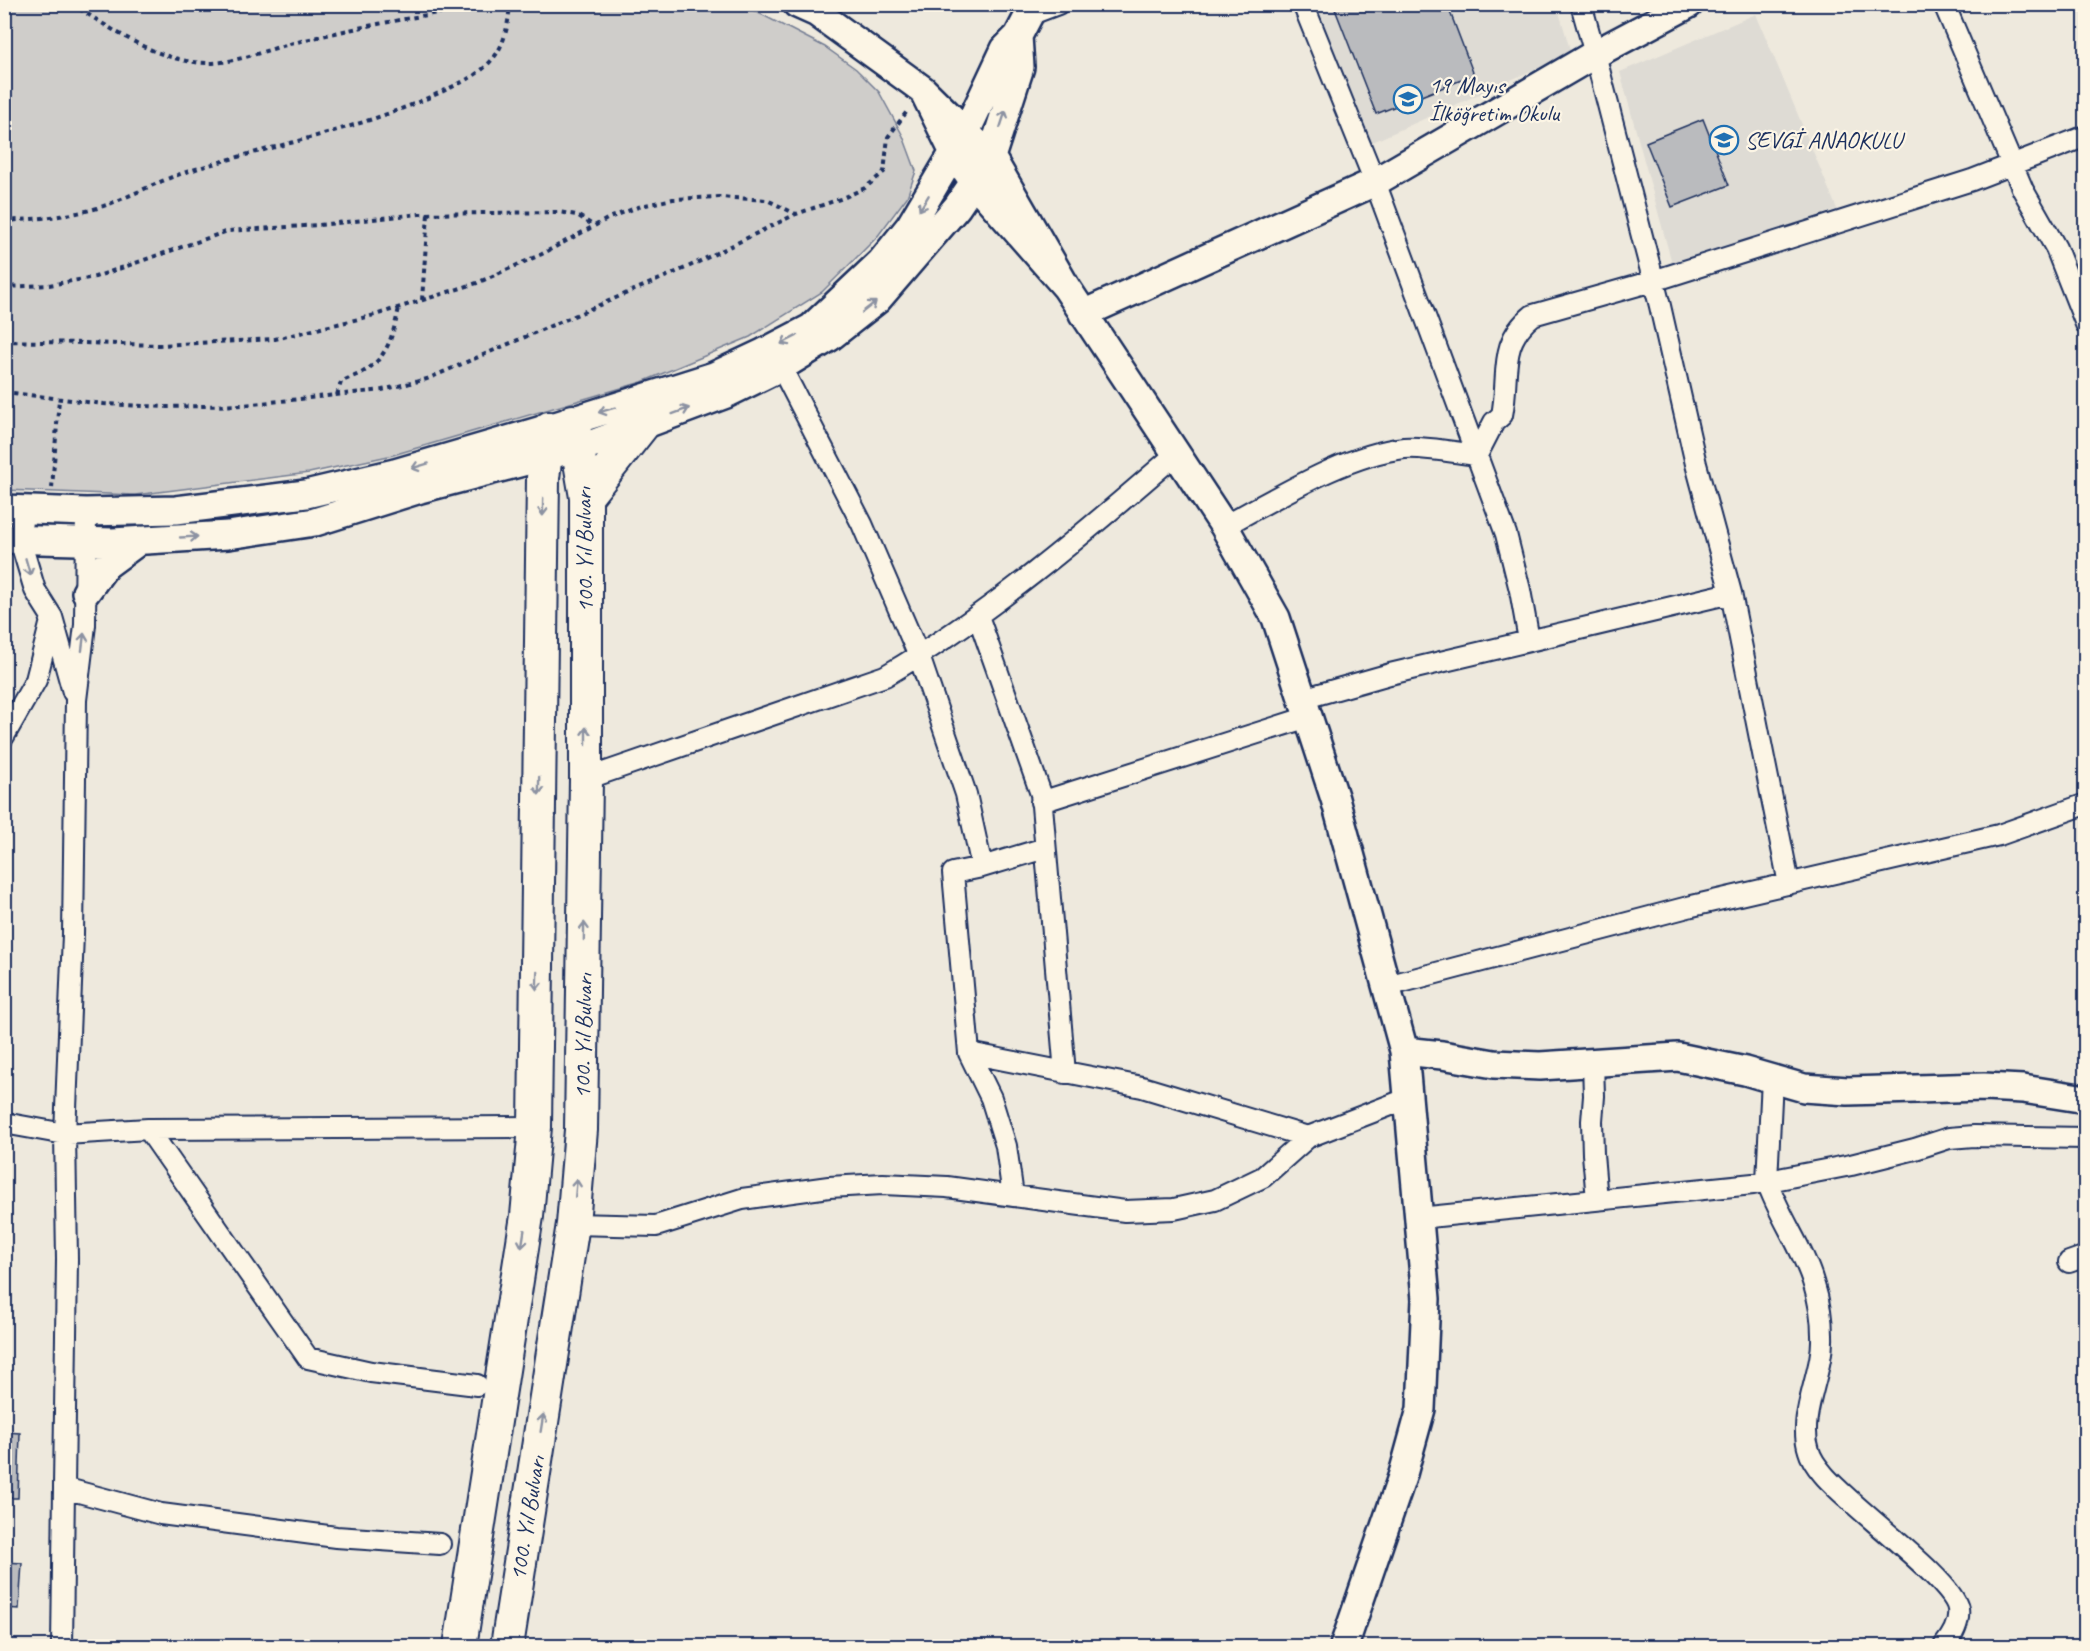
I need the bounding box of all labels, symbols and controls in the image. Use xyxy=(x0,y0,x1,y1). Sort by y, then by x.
place label: 19 Mayıs İlköğretim Okulu xyxy=(1429,70,1561,128)
school or university icon: 19 Mayıs İlköğretim Okulu xyxy=(1392,83,1424,115)
one-way arrow xyxy=(998,110,1009,129)
school or university icon: SEVGİ ANAOKULU xyxy=(1708,124,1740,156)
place label: SEVGİ ANAOKULU xyxy=(1745,125,1906,155)
one-way arrow xyxy=(917,194,929,211)
one-way arrow xyxy=(861,301,877,314)
one-way arrow xyxy=(780,335,798,346)
one-way arrow xyxy=(598,405,617,416)
one-way arrow xyxy=(671,405,690,416)
one-way arrow xyxy=(411,461,430,472)
street label: 100. Yıl Bulvarı xyxy=(568,485,600,613)
one-way arrow xyxy=(537,497,548,517)
one-way arrow xyxy=(178,532,198,543)
one-way arrow xyxy=(23,557,34,576)
one-way arrow xyxy=(78,633,89,653)
one-way arrow xyxy=(580,726,592,746)
one-way arrow xyxy=(533,776,545,796)
one-way arrow xyxy=(578,921,590,941)
one-way arrow xyxy=(531,971,543,991)
street label: 100. Yıl Bulvarı xyxy=(567,971,599,1099)
one-way arrow xyxy=(571,1179,582,1199)
one-way arrow xyxy=(518,1228,529,1248)
one-way arrow xyxy=(537,1413,548,1433)
street label: 100. Yıl Bulvarı xyxy=(502,1452,552,1582)

